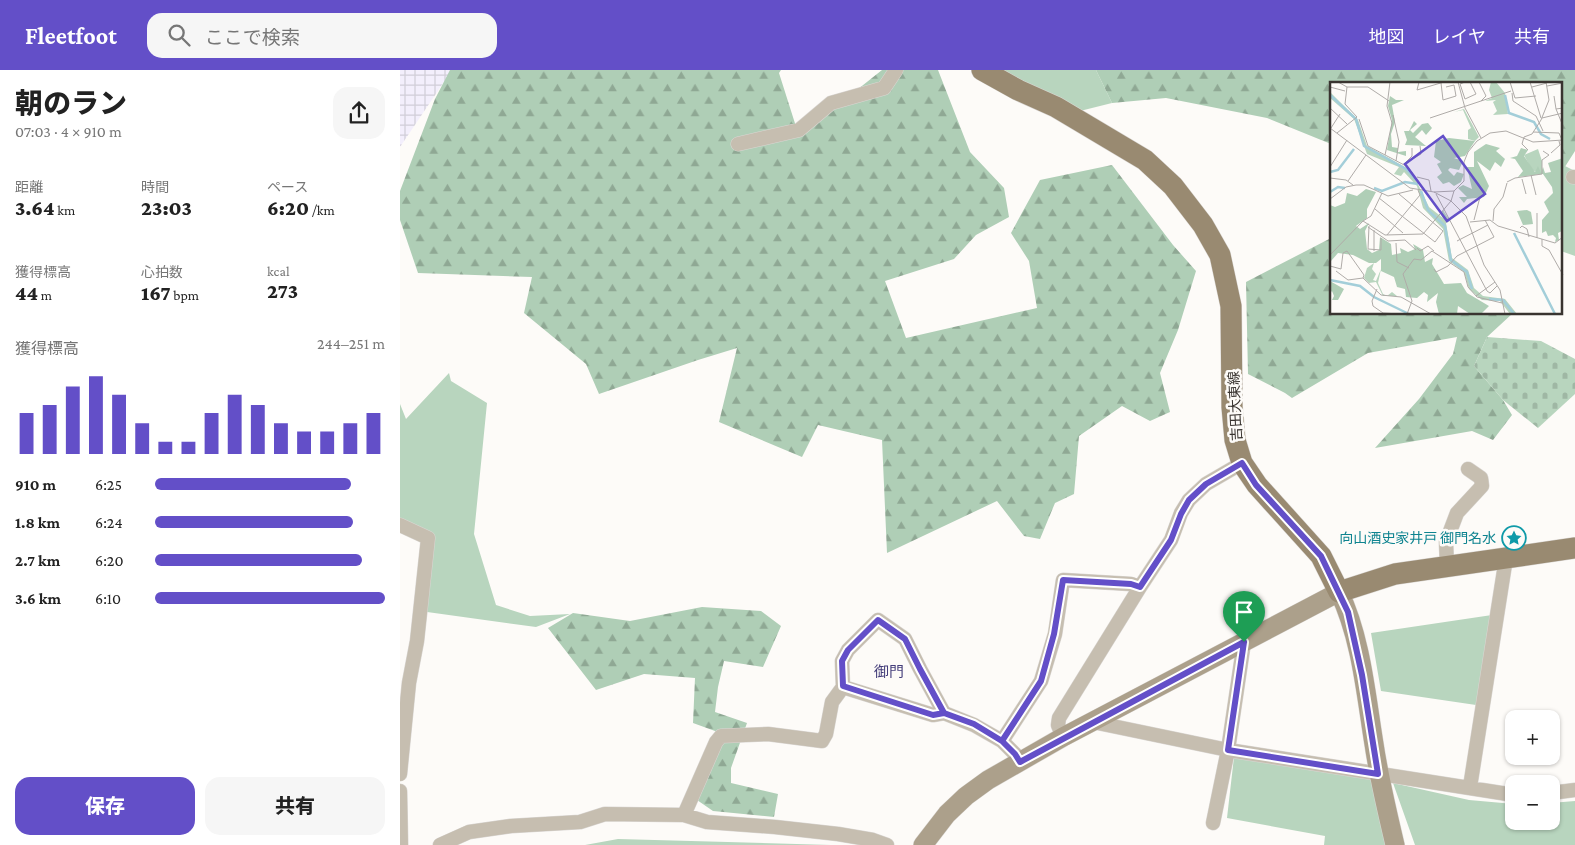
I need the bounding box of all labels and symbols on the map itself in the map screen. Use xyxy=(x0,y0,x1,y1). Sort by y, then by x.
inset map xyxy=(1330,82,1562,315)
street label: 吉田大東線 xyxy=(1225,371,1245,441)
place icon: 向山酒史家井戸 御門名水 xyxy=(1501,525,1527,551)
place label: 向山酒史家井戸 御門名水 xyxy=(1339,530,1496,546)
pin xyxy=(1223,591,1265,642)
district label: 御門 xyxy=(874,664,904,680)

